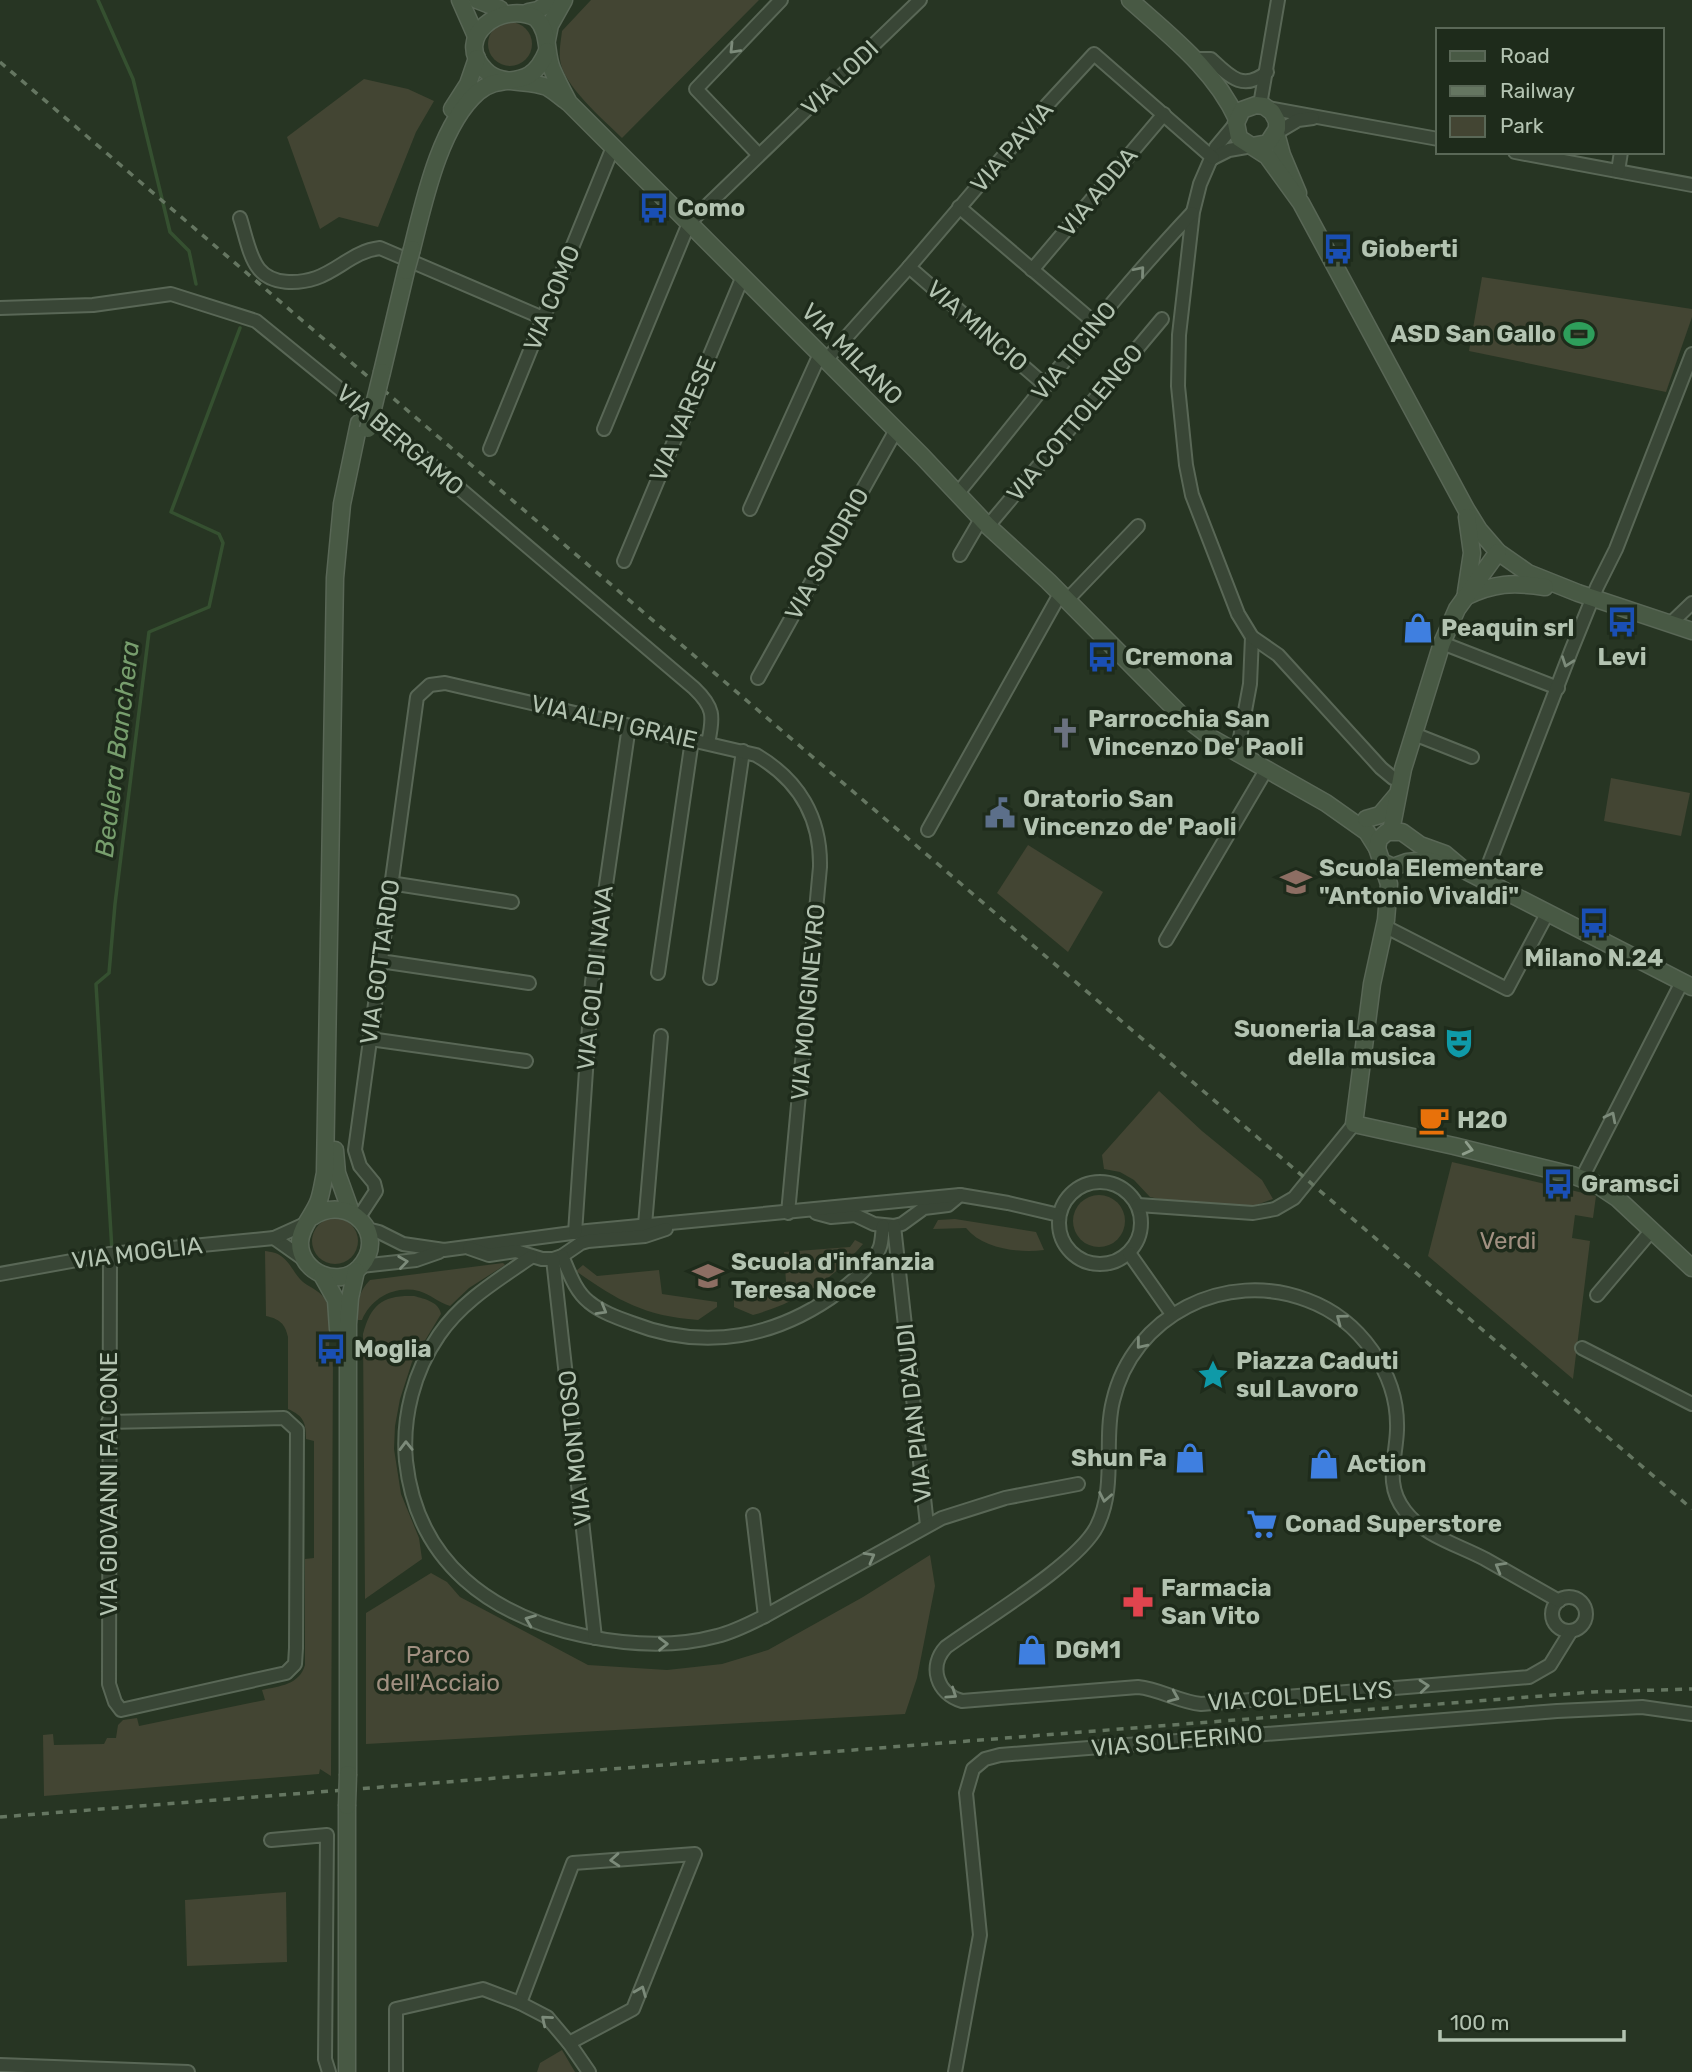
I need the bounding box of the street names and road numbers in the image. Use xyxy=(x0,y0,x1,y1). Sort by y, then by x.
street label: VIA LODI xyxy=(796,35,884,121)
street label: VIA PAVIA xyxy=(965,96,1059,198)
street label: VIA ADDA xyxy=(1053,142,1143,242)
street label: VIA COMO xyxy=(518,241,586,355)
street label: VIA MINCIO xyxy=(921,275,1033,377)
street label: VIA TICINO xyxy=(1026,296,1122,406)
street label: VIA MILANO xyxy=(796,298,908,410)
street label: VIA COTTOLENGO xyxy=(1001,339,1149,507)
street label: VIA VARESE xyxy=(644,352,722,486)
street label: VIA BERGAMO xyxy=(331,379,469,501)
street label: VIA SONDRIO xyxy=(779,483,875,625)
street label: VIA ALPI GRAIE xyxy=(528,689,700,755)
street label: VIA GOTTARDO xyxy=(355,878,405,1046)
street label: VIA COL DI NAVA xyxy=(571,884,619,1072)
street label: VIA MONGINEVRO xyxy=(785,903,831,1101)
street label: VIA MOGLIA xyxy=(70,1231,204,1275)
street label: VIA PIAN D'AUDI xyxy=(891,1322,937,1504)
street label: VIA GIOVANNI FALCONE xyxy=(95,1352,123,1616)
street label: VIA MONTOSO xyxy=(553,1369,597,1527)
street label: VIA COL DEL LYS xyxy=(1207,1676,1393,1716)
street label: VIA SOLFERINO xyxy=(1090,1720,1264,1762)

